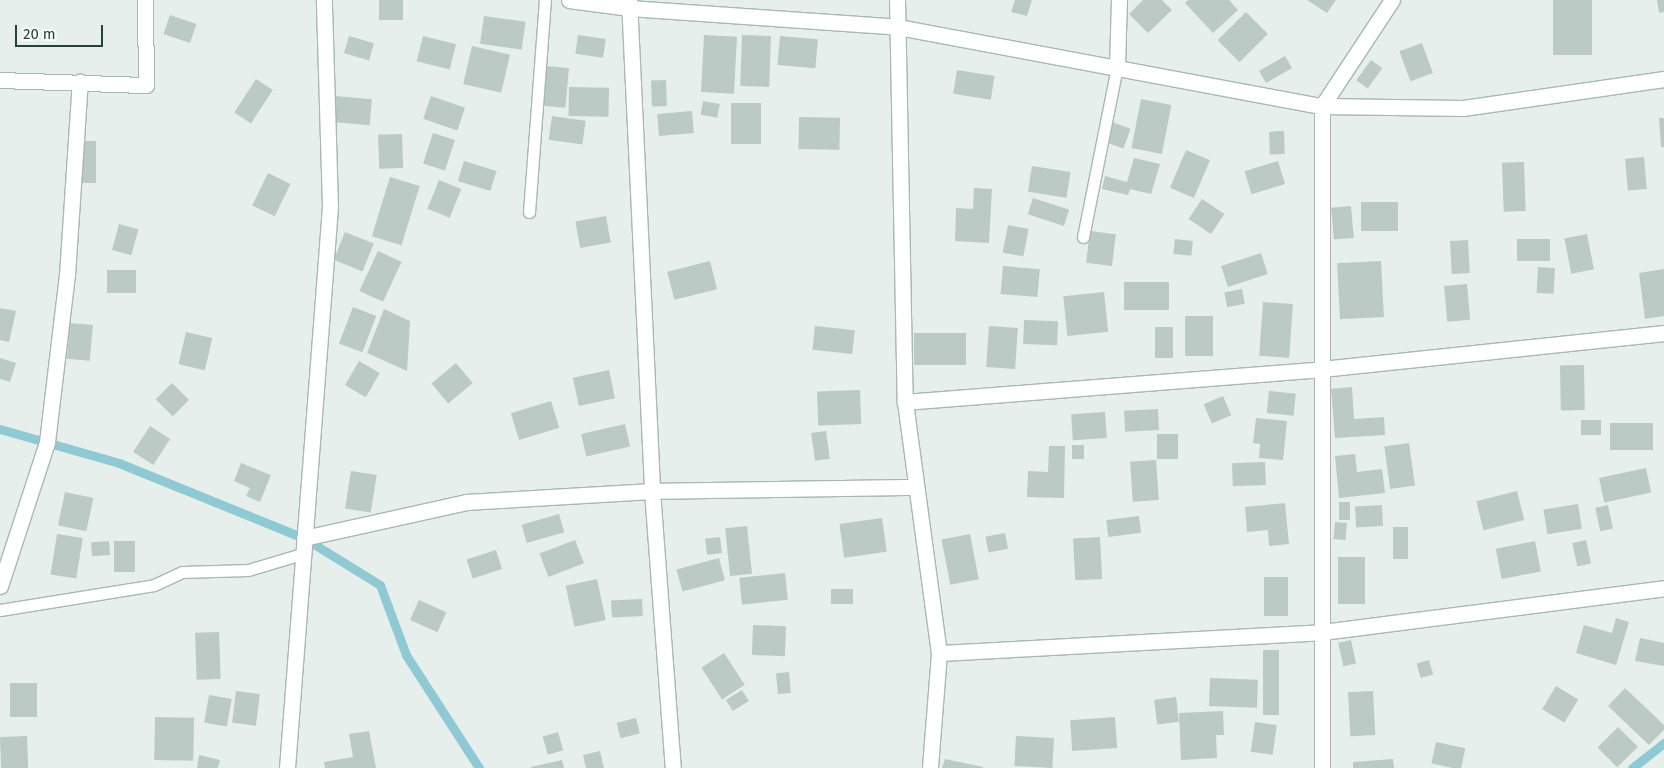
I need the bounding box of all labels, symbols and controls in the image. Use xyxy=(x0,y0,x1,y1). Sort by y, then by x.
scale bar xyxy=(18,15,105,47)
text: 20 m xyxy=(23,25,56,43)

